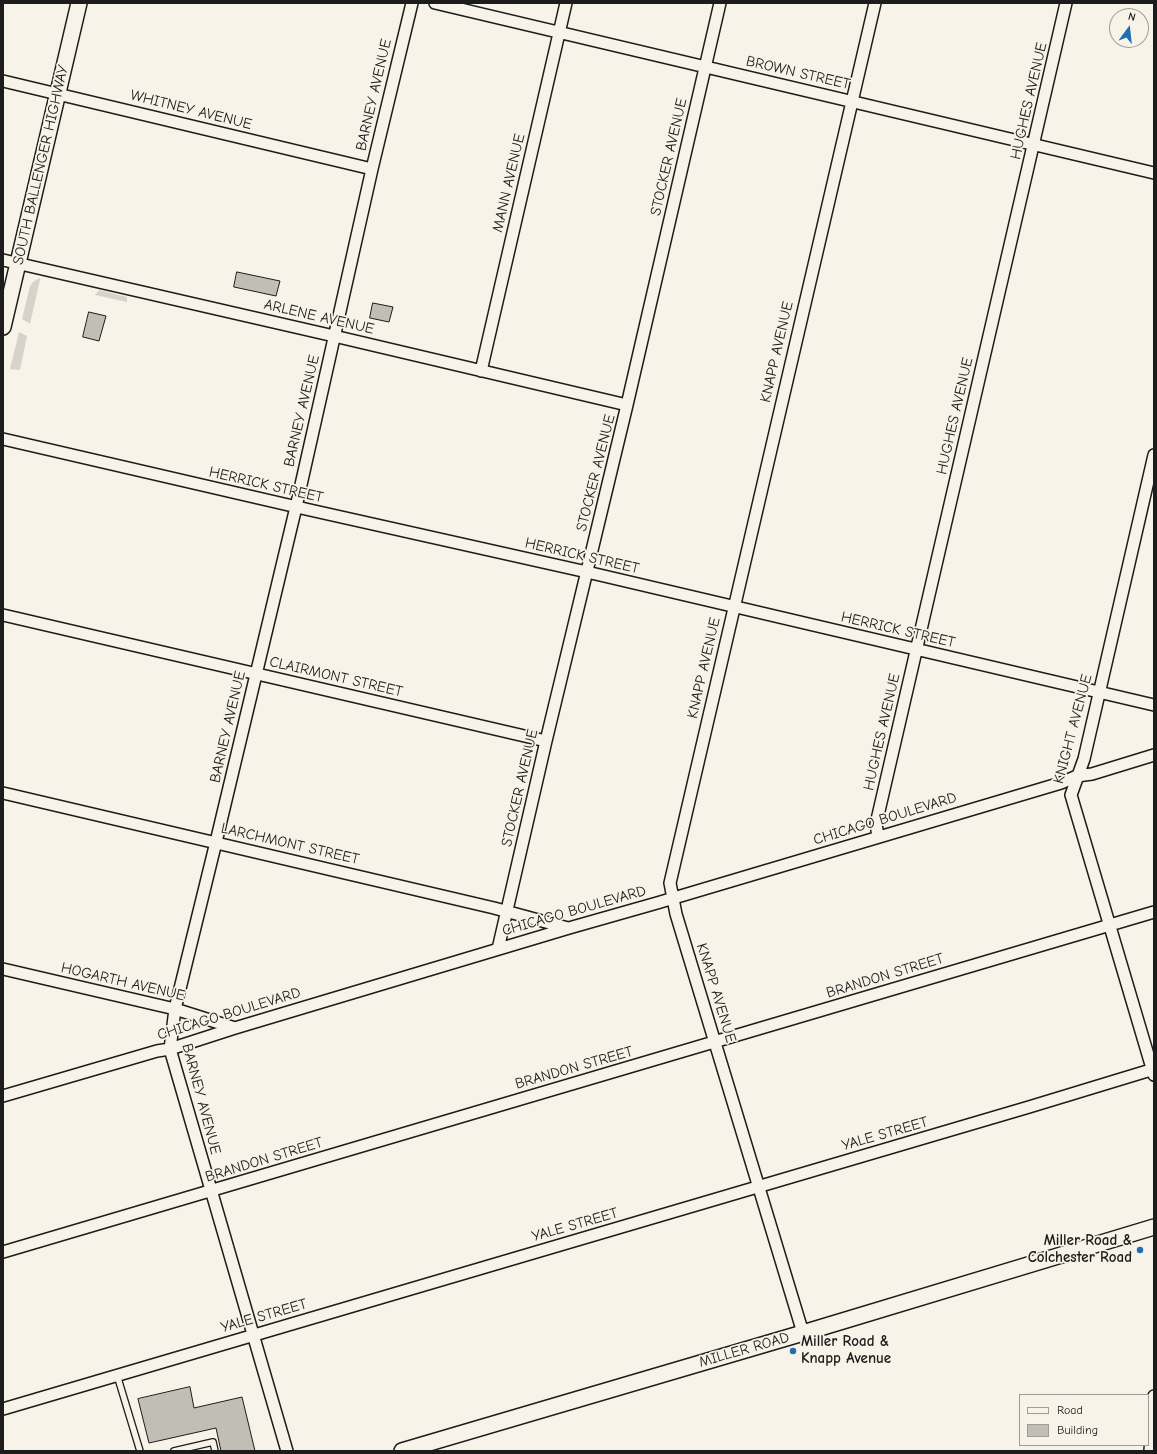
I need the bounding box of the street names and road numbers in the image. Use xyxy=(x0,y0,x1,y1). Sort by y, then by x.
street label: BARNEY AVENUE xyxy=(352,37,396,153)
street label: HUGHES AVENUE xyxy=(1007,41,1051,161)
street label: BROWN STREET xyxy=(744,52,852,94)
street label: SOUTH BALLENGER HIGHWAY xyxy=(9,63,73,267)
street label: WHITNEY AVENUE xyxy=(128,86,254,134)
street label: STOCKER AVENUE xyxy=(647,97,691,217)
street label: MANN AVENUE xyxy=(489,132,529,234)
street label: ARLENE AVENUE xyxy=(262,296,376,338)
street label: KNAPP AVENUE xyxy=(757,300,797,404)
street label: BARNEY AVENUE xyxy=(280,353,324,469)
street label: HUGHES AVENUE xyxy=(933,356,977,476)
street label: STOCKER AVENUE xyxy=(573,413,619,533)
street label: HERRICK STREET xyxy=(207,463,325,507)
street label: HERRICK STREET xyxy=(523,534,641,578)
street label: HERRICK STREET xyxy=(839,608,957,652)
street label: KNAPP AVENUE xyxy=(684,616,724,720)
street label: CLAIRMONT STREET xyxy=(268,653,404,701)
street label: BARNEY AVENUE xyxy=(206,669,250,785)
street label: HUGHES AVENUE xyxy=(860,672,904,792)
street label: KNIGHT AVENUE xyxy=(1050,672,1096,786)
street label: STOCKER AVENUE xyxy=(498,728,542,848)
street label: CHICAGO BOULEVARD xyxy=(811,789,959,849)
street label: LARCHMONT STREET xyxy=(219,819,361,869)
street label: CHICAGO BOULEVARD xyxy=(500,882,648,940)
street label: KNAPP AVENUE xyxy=(692,941,740,1045)
street label: BRANDON STREET xyxy=(824,950,946,1002)
street label: HOGARTH AVENUE xyxy=(59,959,187,1005)
street label: CHICAGO BOULEVARD xyxy=(155,984,303,1044)
street label: BARNEY AVENUE xyxy=(178,1042,224,1156)
street label: BRANDON STREET xyxy=(513,1043,635,1093)
street label: YALE STREET xyxy=(840,1113,930,1155)
street label: BRANDON STREET xyxy=(203,1134,325,1186)
street label: YALE STREET xyxy=(530,1204,620,1246)
street label: YALE STREET xyxy=(219,1295,309,1337)
street label: MILLER ROAD xyxy=(697,1329,791,1371)

